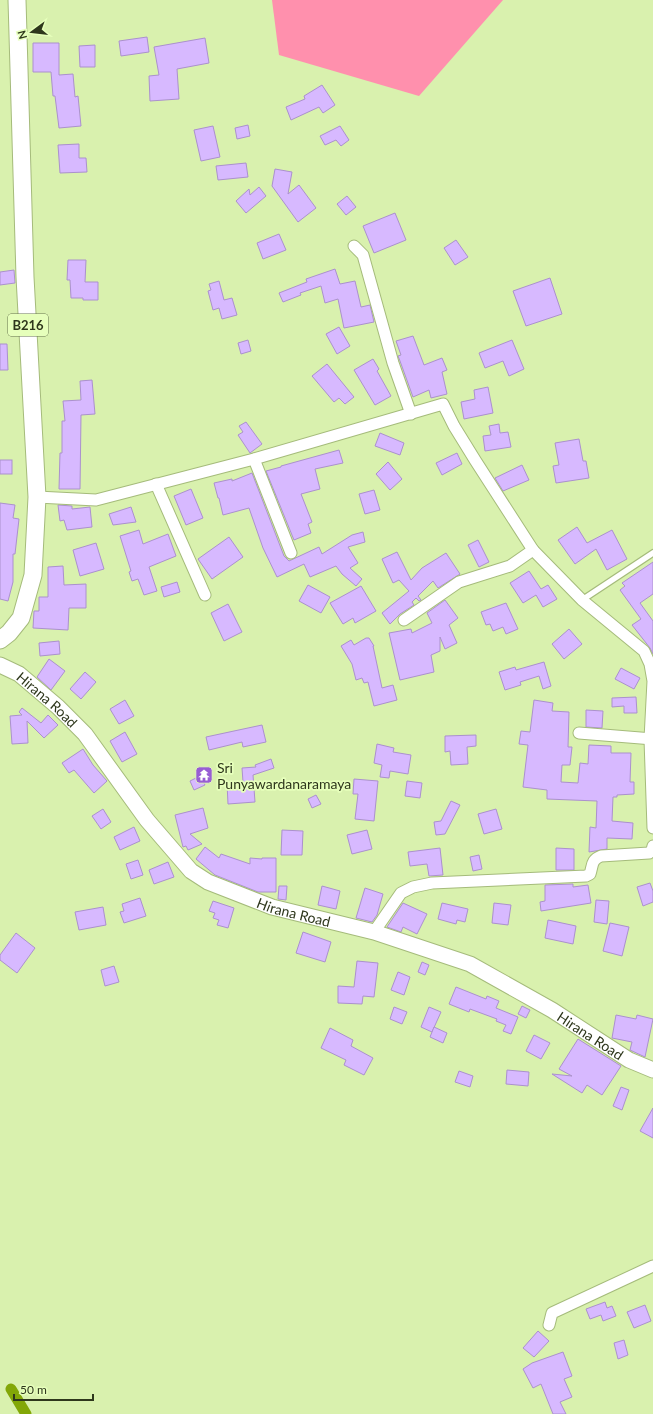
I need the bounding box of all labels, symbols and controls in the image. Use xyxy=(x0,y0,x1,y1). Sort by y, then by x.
north arrow xyxy=(12,12,52,52)
text: N xyxy=(14,29,29,40)
road number: B216 xyxy=(8,314,48,336)
street label: Hirana Road xyxy=(14,668,81,730)
place label: Sri Punyawardanaramaya xyxy=(217,759,351,792)
temple icon: Sri Punyawardanaramaya xyxy=(194,765,214,785)
street label: Hirana Road xyxy=(255,894,332,930)
street label: Hirana Road xyxy=(554,1007,627,1063)
scale bar xyxy=(14,1376,93,1402)
text: 50 m xyxy=(20,1382,47,1397)

